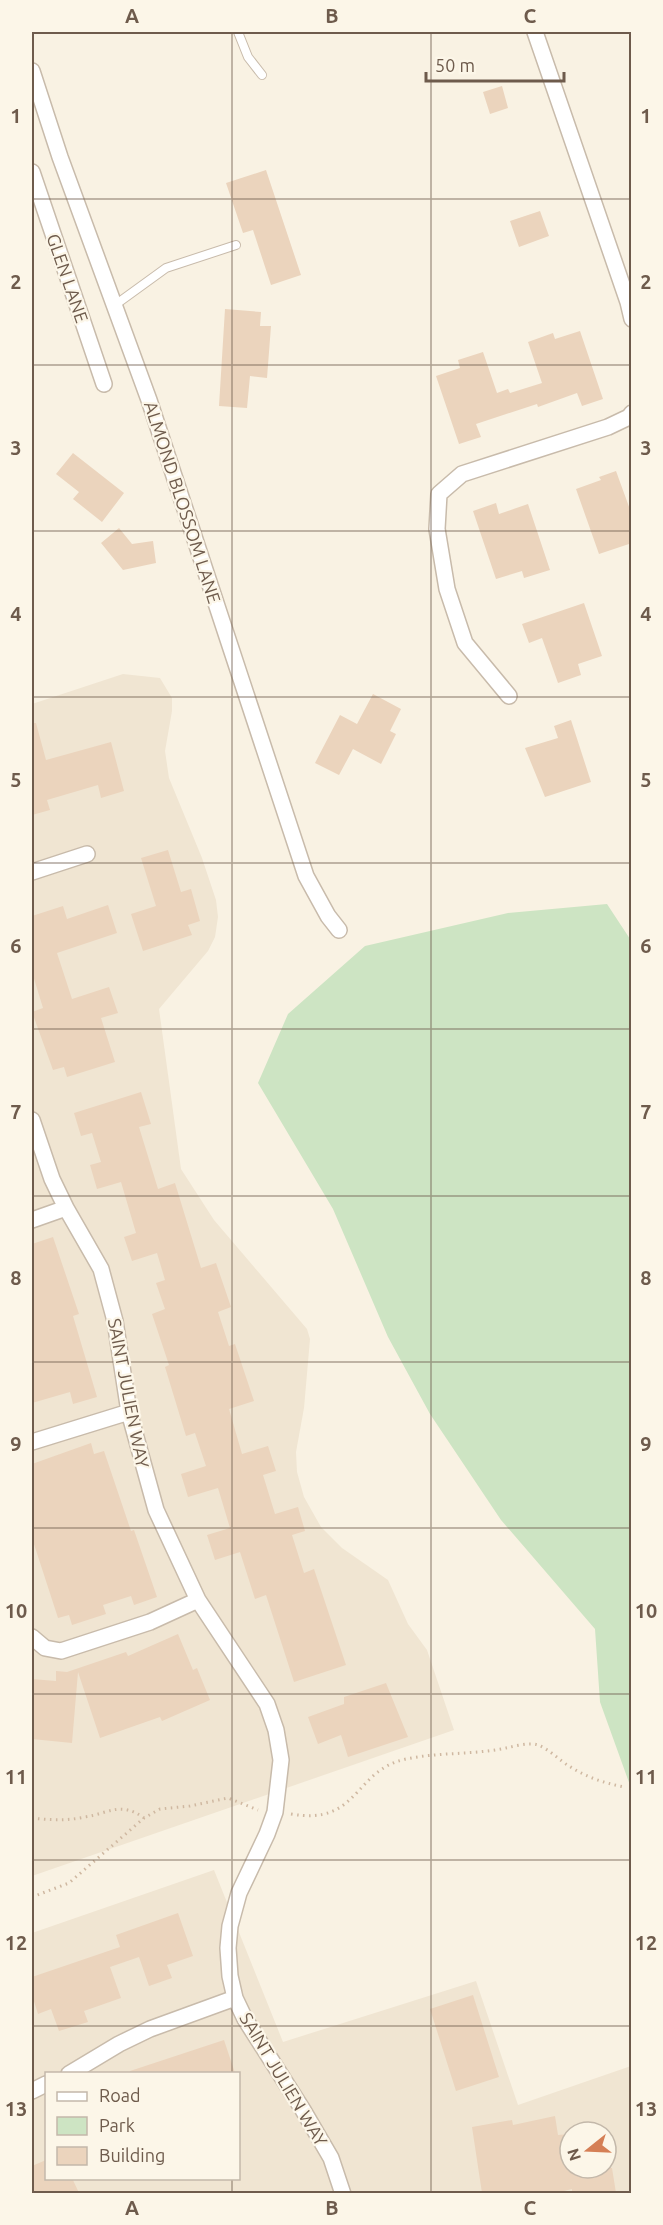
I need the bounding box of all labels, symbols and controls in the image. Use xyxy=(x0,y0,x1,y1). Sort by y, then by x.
text: A xyxy=(125,4,139,27)
text: B xyxy=(325,4,339,27)
text: C xyxy=(524,4,537,27)
scale bar xyxy=(426,45,564,83)
text: 50 m xyxy=(435,55,475,75)
text: 1 xyxy=(10,104,22,127)
text: 1 xyxy=(640,104,652,127)
street label: GLEN LANE xyxy=(43,231,93,325)
text: 2 xyxy=(10,270,22,293)
text: 2 xyxy=(640,270,652,293)
street label: ALMOND BLOSSOM LANE xyxy=(141,399,225,605)
text: 3 xyxy=(10,436,22,459)
text: 3 xyxy=(640,436,652,459)
text: 4 xyxy=(10,602,22,625)
text: 4 xyxy=(640,602,652,625)
text: 5 xyxy=(10,768,22,791)
text: 5 xyxy=(640,768,652,791)
text: 6 xyxy=(10,934,22,957)
text: 6 xyxy=(640,934,652,957)
text: 7 xyxy=(10,1100,22,1123)
text: 7 xyxy=(640,1100,652,1123)
text: 8 xyxy=(10,1266,22,1289)
text: 8 xyxy=(640,1266,652,1289)
street label: SAINT JULIEN WAY xyxy=(105,1316,153,1470)
text: 9 xyxy=(10,1432,22,1455)
text: 9 xyxy=(640,1432,652,1455)
text: 10 xyxy=(5,1599,27,1622)
text: 10 xyxy=(635,1599,657,1622)
text: 11 xyxy=(5,1765,27,1788)
text: 11 xyxy=(635,1765,657,1788)
text: 12 xyxy=(5,1931,27,1954)
text: 12 xyxy=(635,1931,657,1954)
street label: SAINT JULIEN WAY xyxy=(236,2009,332,2150)
legend xyxy=(45,2072,240,2180)
text: Road xyxy=(99,2085,141,2105)
text: 13 xyxy=(5,2097,27,2120)
text: 13 xyxy=(635,2097,657,2120)
text: Park xyxy=(99,2115,135,2135)
north arrow xyxy=(558,2120,618,2180)
text: Building xyxy=(99,2145,165,2165)
text: N xyxy=(563,2146,584,2163)
text: A xyxy=(125,2196,139,2219)
text: B xyxy=(325,2196,339,2219)
text: C xyxy=(524,2196,537,2219)

